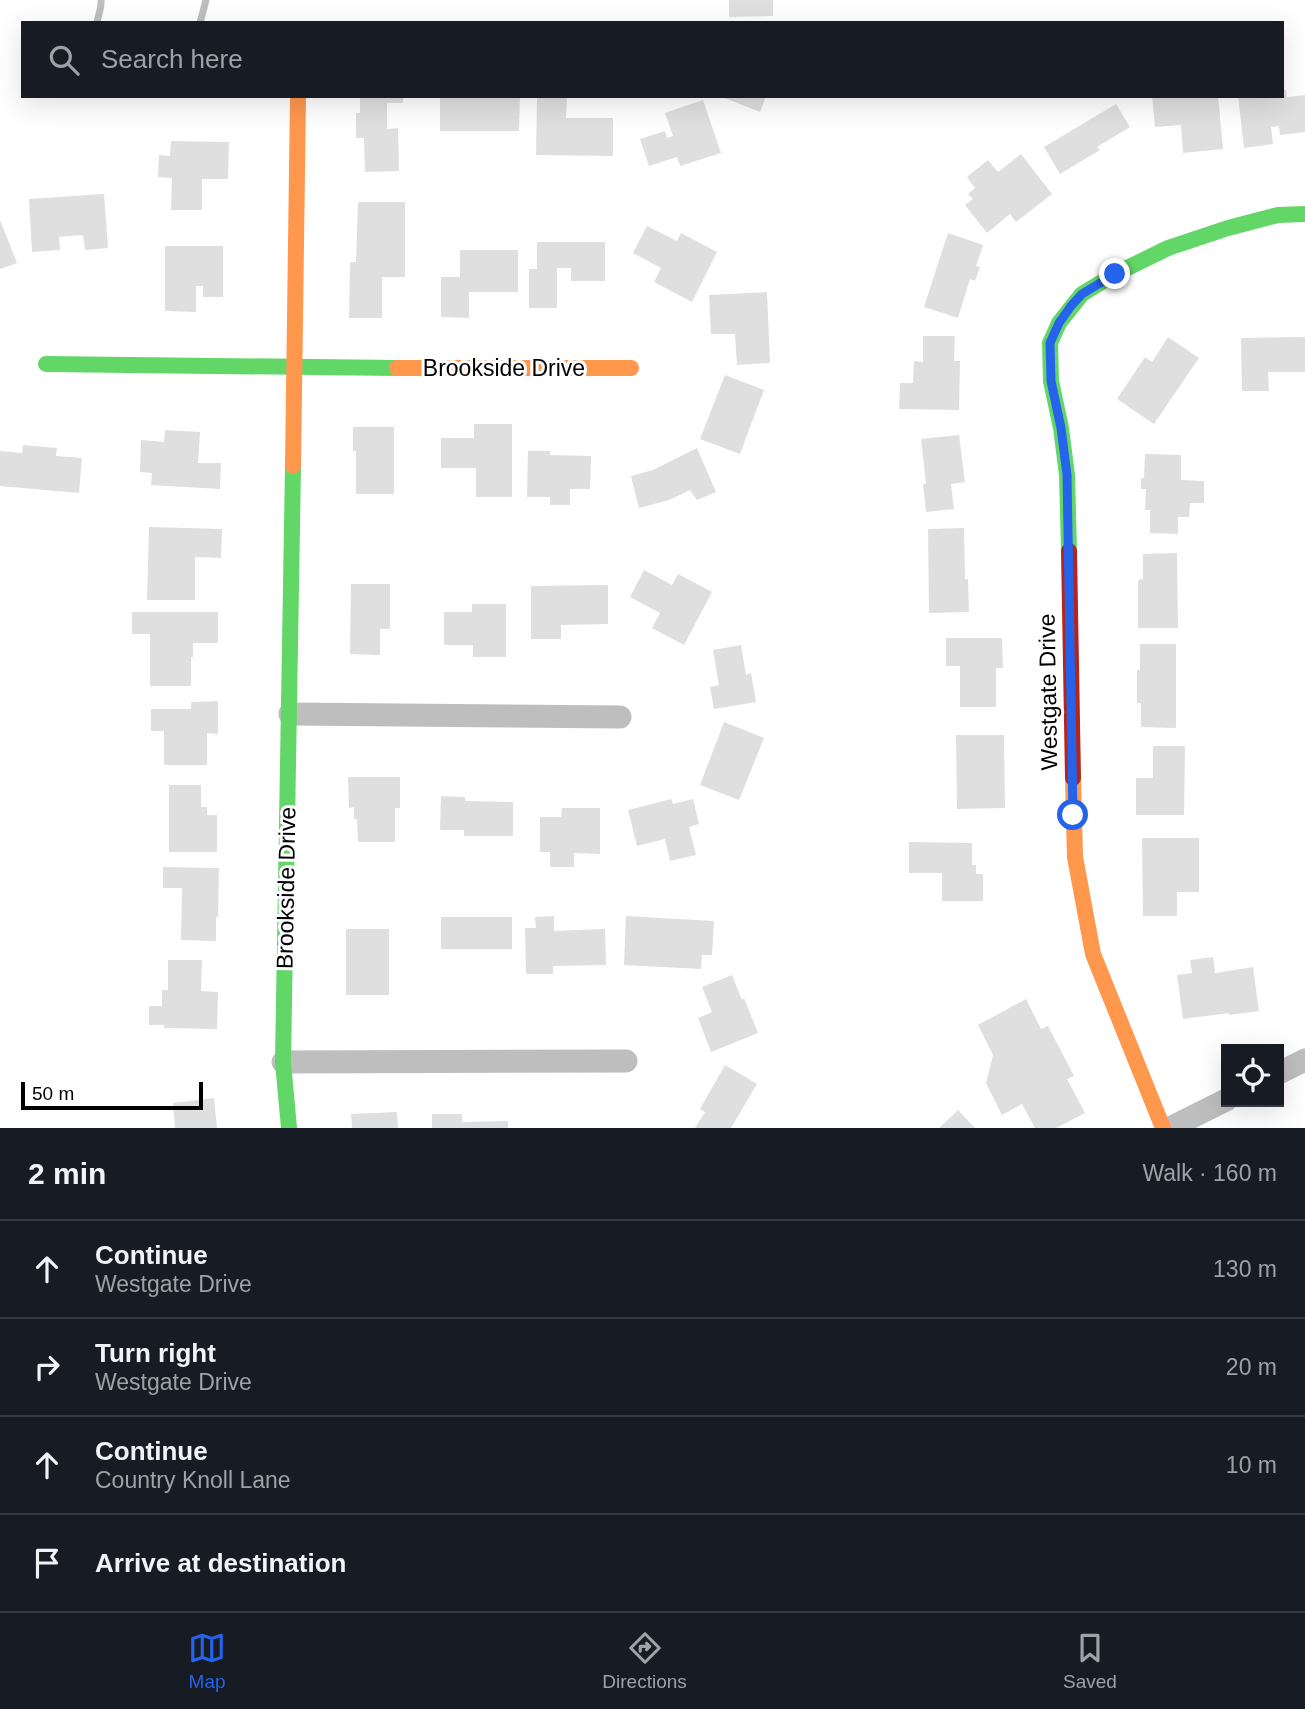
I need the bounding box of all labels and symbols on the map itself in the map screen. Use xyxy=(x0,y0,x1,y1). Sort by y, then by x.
route end xyxy=(1099,258,1130,289)
street label: Brookside Drive xyxy=(423,355,585,381)
street label: Westgate Drive xyxy=(1034,613,1062,771)
route start xyxy=(1057,799,1088,830)
street label: Brookside Drive xyxy=(272,807,300,969)
scale bar xyxy=(21,1079,203,1111)

